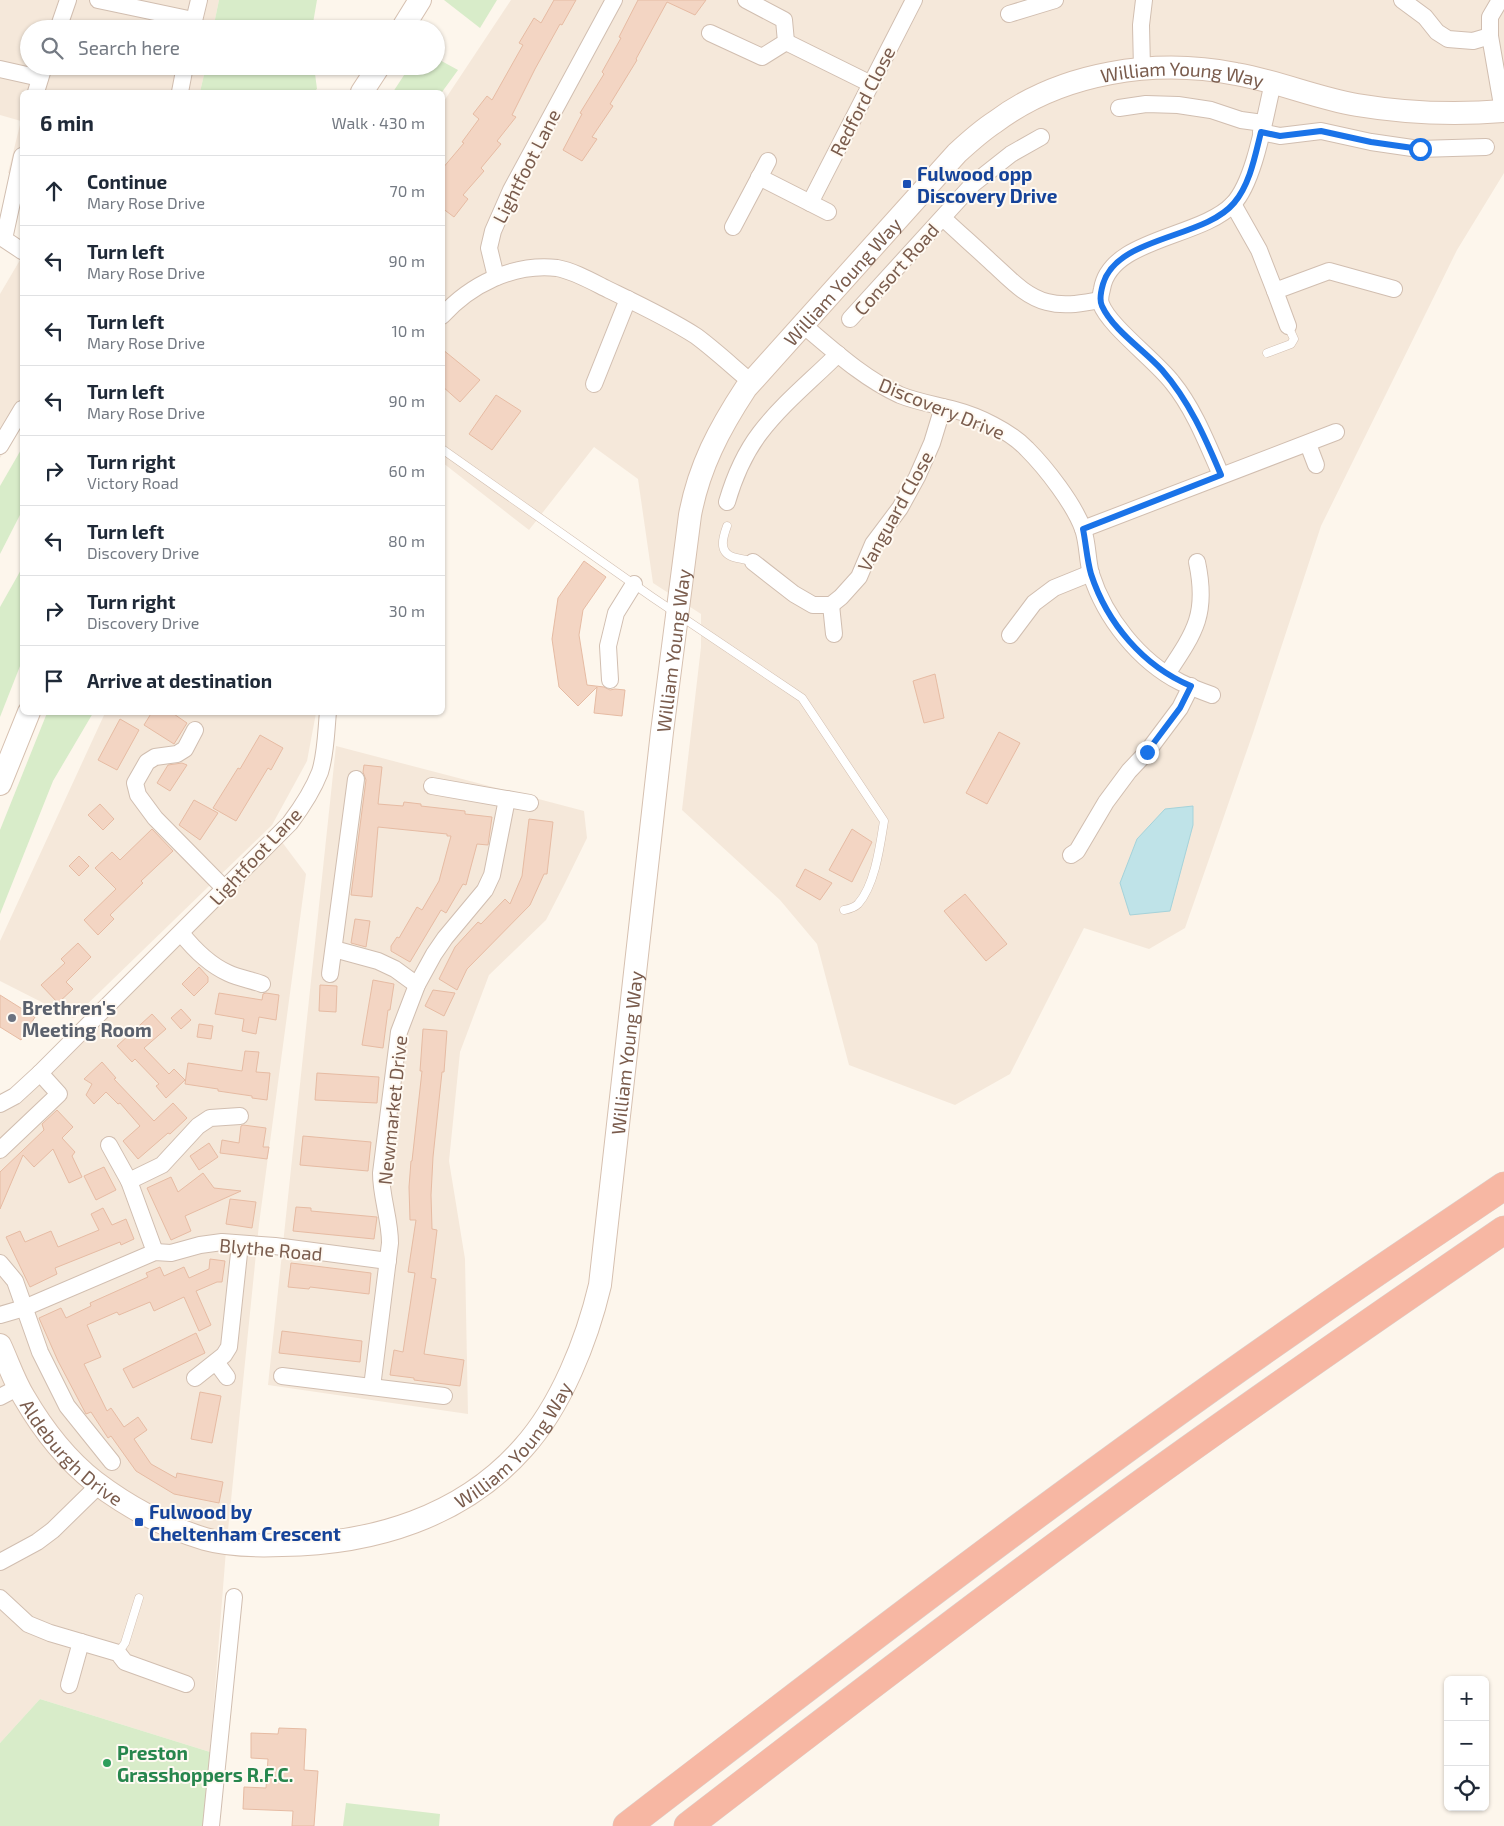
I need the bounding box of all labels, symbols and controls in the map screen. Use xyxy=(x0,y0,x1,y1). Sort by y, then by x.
search box xyxy=(20,20,445,75)
icon: search xyxy=(38,34,66,62)
text: Search here xyxy=(78,36,180,59)
street label: Redford Close xyxy=(824,42,900,160)
street label: William Young Way xyxy=(1098,56,1267,91)
street label: Lightfoot Lane xyxy=(487,105,565,227)
text: 6 min xyxy=(40,110,94,135)
text: Walk · 430 m xyxy=(332,113,425,132)
route start xyxy=(1409,138,1432,161)
place label: Fulwood opp Discovery Drive xyxy=(917,162,1058,208)
text: Continue xyxy=(87,170,167,193)
icon: ahead xyxy=(40,177,68,205)
marker: Fulwood opp Discovery Drive xyxy=(901,178,913,190)
text: 70 m xyxy=(390,181,425,200)
text: Mary Rose Drive xyxy=(87,193,205,212)
street label: William Young Way xyxy=(778,212,906,350)
street label: Consort Road xyxy=(849,218,943,320)
text: Turn left xyxy=(87,240,164,263)
icon: left xyxy=(40,247,68,275)
text: 90 m xyxy=(389,251,425,270)
text: Mary Rose Drive xyxy=(87,263,205,282)
text: Turn left xyxy=(87,310,164,333)
icon: left xyxy=(40,317,68,345)
text: 10 m xyxy=(391,321,425,340)
text: Mary Rose Drive xyxy=(87,333,205,352)
street label: Discovery Drive xyxy=(876,372,1008,444)
text: Turn left xyxy=(87,380,164,403)
icon: left xyxy=(40,387,68,415)
text: 90 m xyxy=(389,391,425,410)
text: Mary Rose Drive xyxy=(87,403,205,422)
street label: Vanguard Close xyxy=(852,447,938,575)
text: Turn right xyxy=(87,450,175,473)
icon: right xyxy=(40,457,68,485)
text: 60 m xyxy=(389,461,425,480)
text: Victory Road xyxy=(87,473,179,492)
text: Turn left xyxy=(87,520,164,543)
icon: left xyxy=(40,527,68,555)
text: 80 m xyxy=(388,531,425,550)
text: Discovery Drive xyxy=(87,543,199,562)
street label: William Young Way xyxy=(651,567,694,734)
text: Turn right xyxy=(87,590,175,613)
icon: right xyxy=(40,597,68,625)
text: 30 m xyxy=(389,601,425,620)
text: Discovery Drive xyxy=(87,613,199,632)
icon: arrive xyxy=(40,667,68,695)
text: Arrive at destination xyxy=(87,669,272,692)
route end xyxy=(1136,741,1159,764)
street label: Lightfoot Lane xyxy=(204,802,306,910)
street label: William Young Way xyxy=(605,970,647,1136)
place label: Brethren's Meeting Room xyxy=(22,996,152,1041)
marker: Brethren's Meeting Room xyxy=(6,1012,18,1024)
street label: Newmarket Drive xyxy=(373,1034,411,1186)
street label: Blythe Road xyxy=(218,1233,324,1265)
street label: William Young Way xyxy=(450,1378,576,1512)
street label: Aldeburgh Drive xyxy=(16,1395,127,1510)
place label: Fulwood by Cheltenham Crescent xyxy=(149,1500,341,1545)
marker: Fulwood by Cheltenham Crescent xyxy=(133,1516,145,1528)
map controls xyxy=(1444,1676,1489,1811)
button: + xyxy=(1444,1676,1489,1721)
button: − xyxy=(1444,1721,1489,1766)
place label: Preston Grasshoppers R.F.C. xyxy=(117,1741,293,1786)
marker: Preston Grasshoppers R.F.C. xyxy=(101,1757,113,1769)
button: locate xyxy=(1444,1766,1489,1811)

